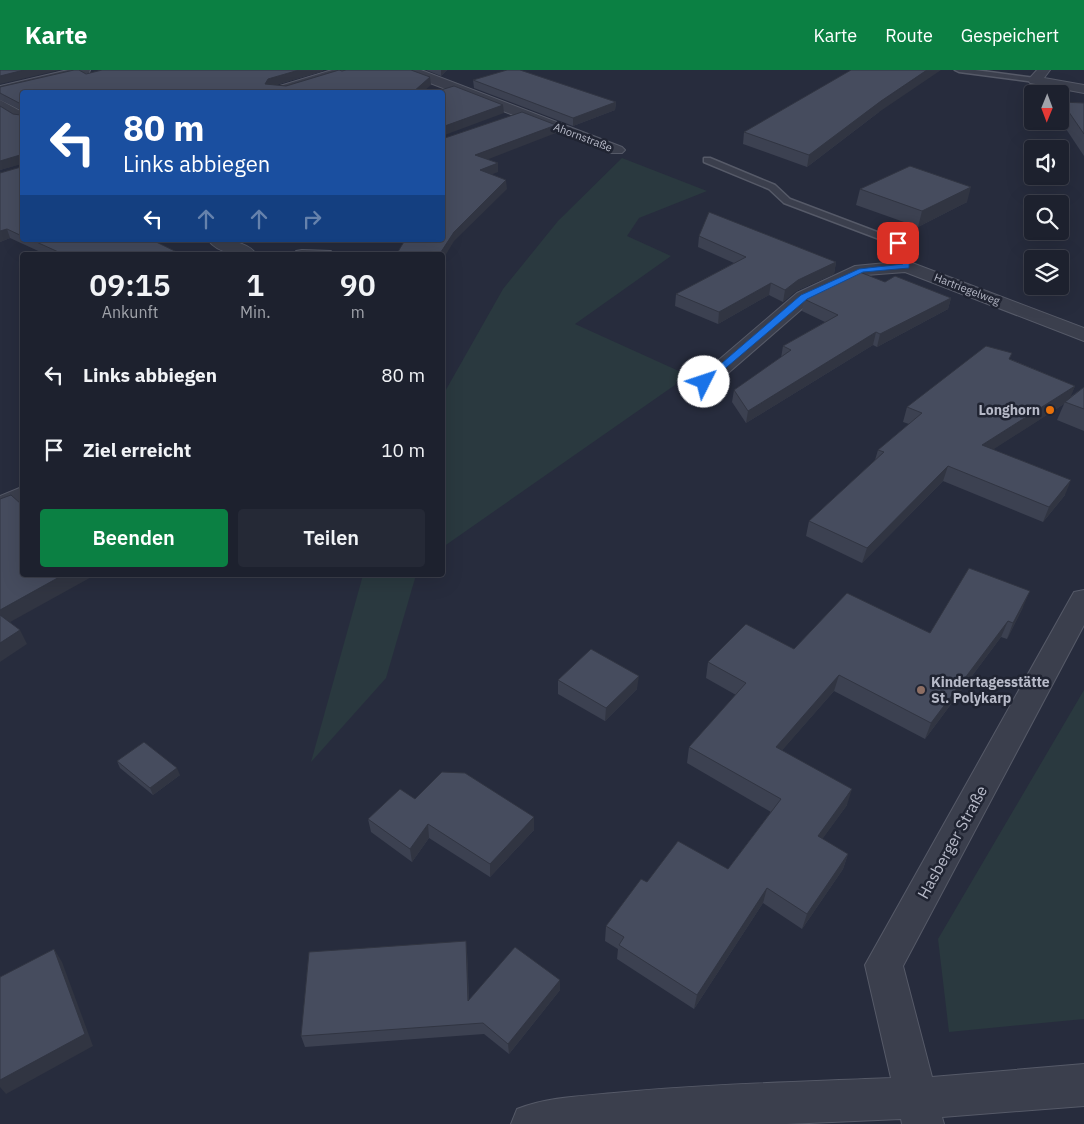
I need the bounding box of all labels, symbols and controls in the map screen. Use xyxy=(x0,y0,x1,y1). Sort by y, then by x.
text: Karte xyxy=(25,19,88,51)
text: Karte xyxy=(814,24,857,47)
text: Route xyxy=(885,24,933,47)
text: Gespeichert xyxy=(961,24,1059,47)
north arrow xyxy=(1024,85,1069,130)
map controls xyxy=(1024,85,1069,295)
text: 80 m xyxy=(123,105,205,151)
icon: left xyxy=(40,110,105,175)
street label: Ahornstraße xyxy=(552,119,614,155)
button: sound xyxy=(1024,140,1069,185)
text: Links abbiegen xyxy=(123,149,270,178)
button: search xyxy=(1024,195,1069,240)
icon: left xyxy=(139,205,167,233)
icon: ahead xyxy=(192,205,220,233)
icon: ahead xyxy=(245,205,273,233)
icon: right xyxy=(298,205,326,233)
pin xyxy=(877,222,919,264)
icon: arrive xyxy=(884,229,912,257)
button: layers xyxy=(1024,250,1069,295)
text: 09:15 xyxy=(89,265,171,304)
text: 1 xyxy=(246,265,264,304)
text: 90 xyxy=(340,265,376,304)
street label: Hartriegelweg xyxy=(932,270,1002,308)
text: Ankunft xyxy=(102,302,158,322)
text: Min. xyxy=(240,302,270,322)
text: m xyxy=(351,302,365,322)
position arrow xyxy=(677,355,729,407)
icon: left xyxy=(40,361,68,389)
text: Links abbiegen xyxy=(83,363,217,387)
text: 80 m xyxy=(381,363,425,387)
place label: Longhorn xyxy=(979,401,1040,419)
marker: Longhorn xyxy=(1044,404,1056,416)
icon: arrive xyxy=(40,436,68,464)
text: Ziel erreicht xyxy=(83,438,191,462)
text: 10 m xyxy=(381,438,425,462)
button: Beenden xyxy=(40,509,228,567)
button: Teilen xyxy=(238,509,425,567)
place label: Kindertagesstätte St. Polykarp xyxy=(931,673,1050,707)
marker: Kindertagesstätte St. Polykarp xyxy=(915,684,927,696)
street label: Hasberger Straße xyxy=(913,782,991,902)

